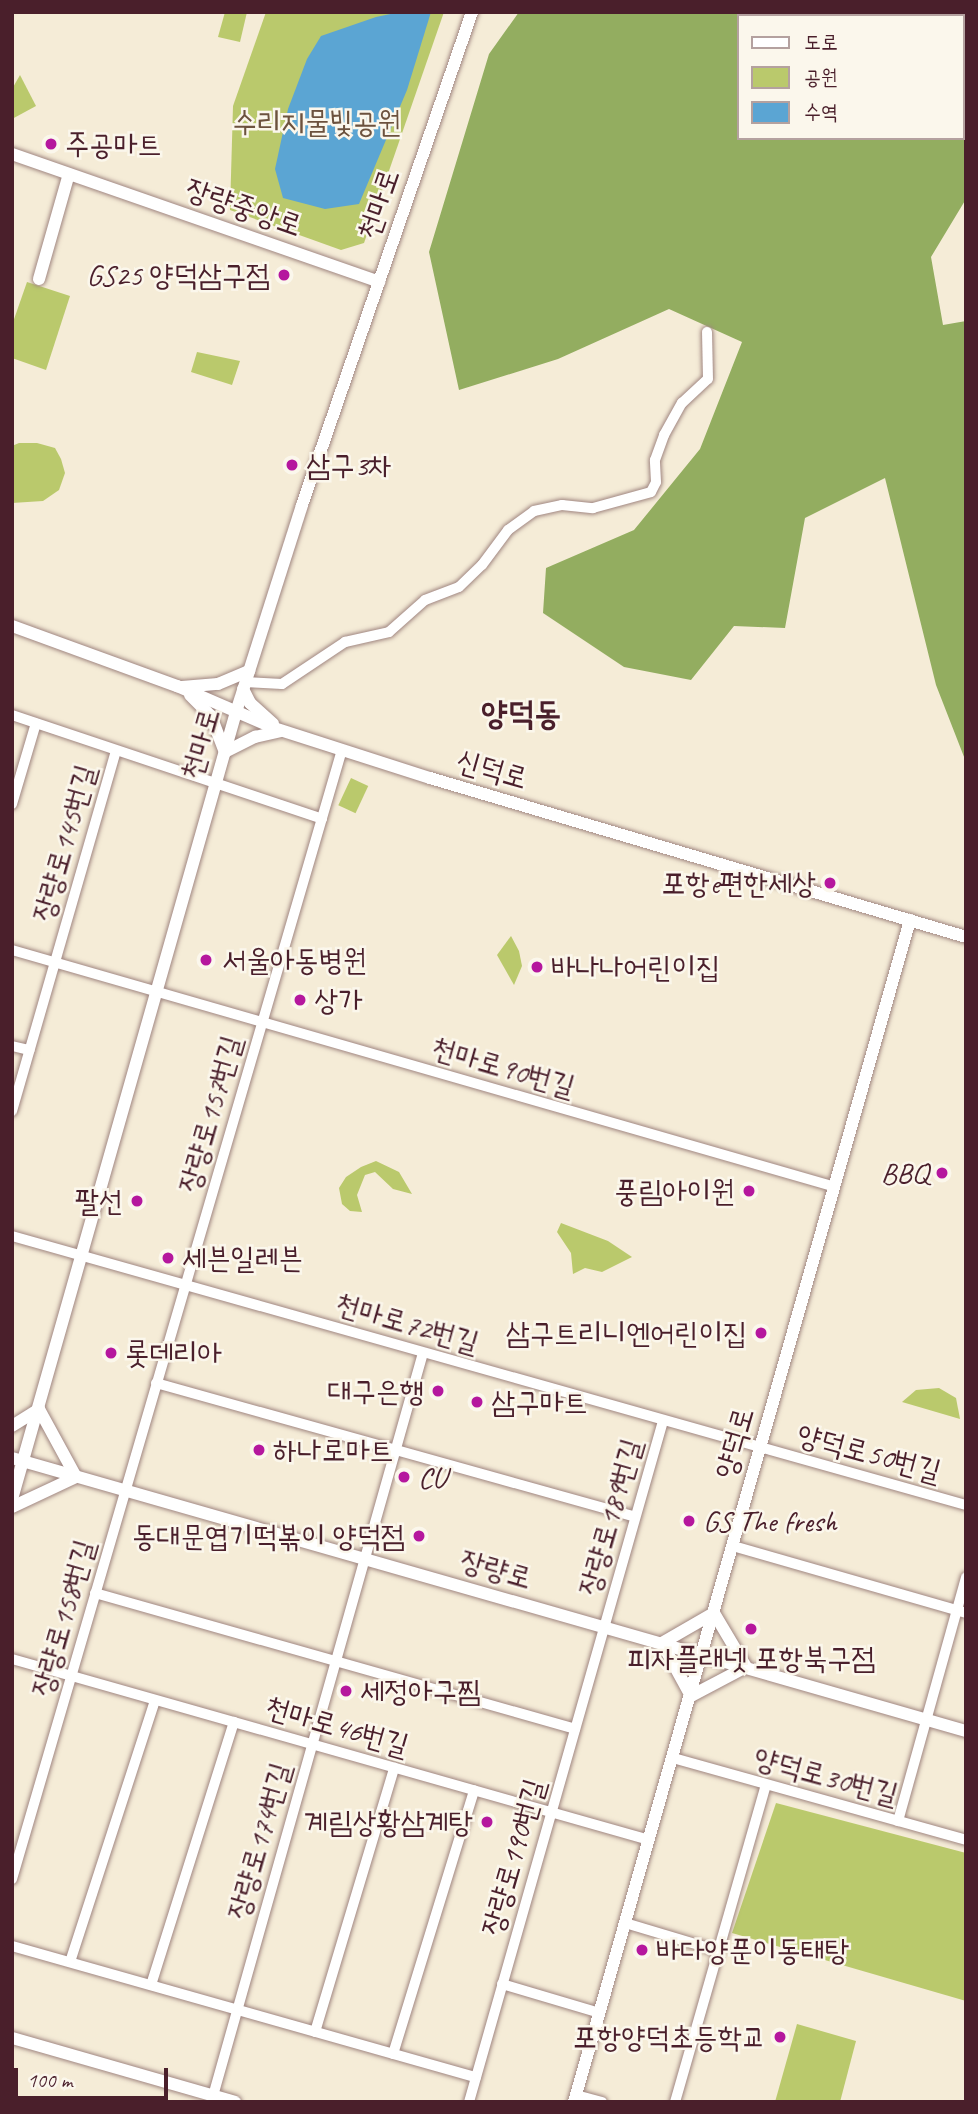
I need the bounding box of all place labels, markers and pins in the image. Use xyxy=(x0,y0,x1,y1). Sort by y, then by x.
place label: 주공마트 xyxy=(65,126,162,162)
marker: 주공마트 xyxy=(43,136,59,152)
place label: GS25 양덕삼구점 xyxy=(86,257,270,293)
marker: GS25 양덕삼구점 xyxy=(276,267,292,283)
place label: 삼구3차 xyxy=(306,447,392,483)
marker: 삼구3차 xyxy=(284,457,300,473)
place label: 포항e편한세상 xyxy=(661,865,816,901)
marker: 포항e편한세상 xyxy=(822,875,838,891)
place label: 서울아동병원 xyxy=(222,942,367,978)
place label: 바나나어린이집 xyxy=(551,949,720,985)
marker: 서울아동병원 xyxy=(196,950,216,970)
marker: 바나나어린이집 xyxy=(529,959,545,975)
place label: 상가 xyxy=(314,982,362,1018)
marker: 상가 xyxy=(292,992,308,1008)
place label: BBQ xyxy=(881,1155,928,1191)
marker: BBQ xyxy=(934,1165,950,1181)
place label: 풍림아이원 xyxy=(614,1173,735,1209)
place label: 팔선 xyxy=(75,1183,123,1219)
marker: 풍림아이원 xyxy=(741,1183,757,1199)
marker: 팔선 xyxy=(129,1193,145,1209)
place label: 세븐일레븐 xyxy=(182,1240,303,1276)
marker: 세븐일레븐 xyxy=(160,1250,176,1266)
place label: 삼구트리니엔어린이집 xyxy=(506,1315,747,1351)
marker: 삼구트리니엔어린이집 xyxy=(753,1325,769,1341)
place label: 롯데리아 xyxy=(125,1335,222,1371)
marker: 롯데리아 xyxy=(103,1345,119,1361)
place label: 대구은행 xyxy=(327,1373,424,1409)
marker: 대구은행 xyxy=(430,1383,446,1399)
place label: 삼구마트 xyxy=(491,1384,588,1420)
marker: 삼구마트 xyxy=(469,1394,485,1410)
place label: 하나로마트 xyxy=(273,1432,394,1468)
marker: 하나로마트 xyxy=(251,1442,267,1458)
place label: CU xyxy=(418,1459,446,1495)
marker: CU xyxy=(396,1469,412,1485)
place label: GS The fresh xyxy=(703,1503,838,1539)
marker: GS The fresh xyxy=(681,1513,697,1529)
place label: 동대문엽기떡볶이 양덕점 xyxy=(132,1518,405,1554)
marker: 동대문엽기떡볶이 양덕점 xyxy=(411,1528,427,1544)
marker: 피자플래넷 포항북구점 xyxy=(743,1621,759,1637)
place label: 피자플래넷 포항북구점 xyxy=(627,1640,875,1676)
place label: 세정아구찜 xyxy=(360,1673,481,1709)
marker: 세정아구찜 xyxy=(338,1683,354,1699)
place label: 계림상황삼계탕 xyxy=(304,1804,473,1840)
marker: 계림상황삼계탕 xyxy=(479,1814,495,1830)
place label: 바다양푼이동태탕 xyxy=(656,1932,849,1968)
marker: 바다양푼이동태탕 xyxy=(634,1942,650,1958)
place label: 포항양덕초등학교 xyxy=(573,2019,766,2055)
marker: 포항양덕초등학교 xyxy=(772,2029,788,2045)

